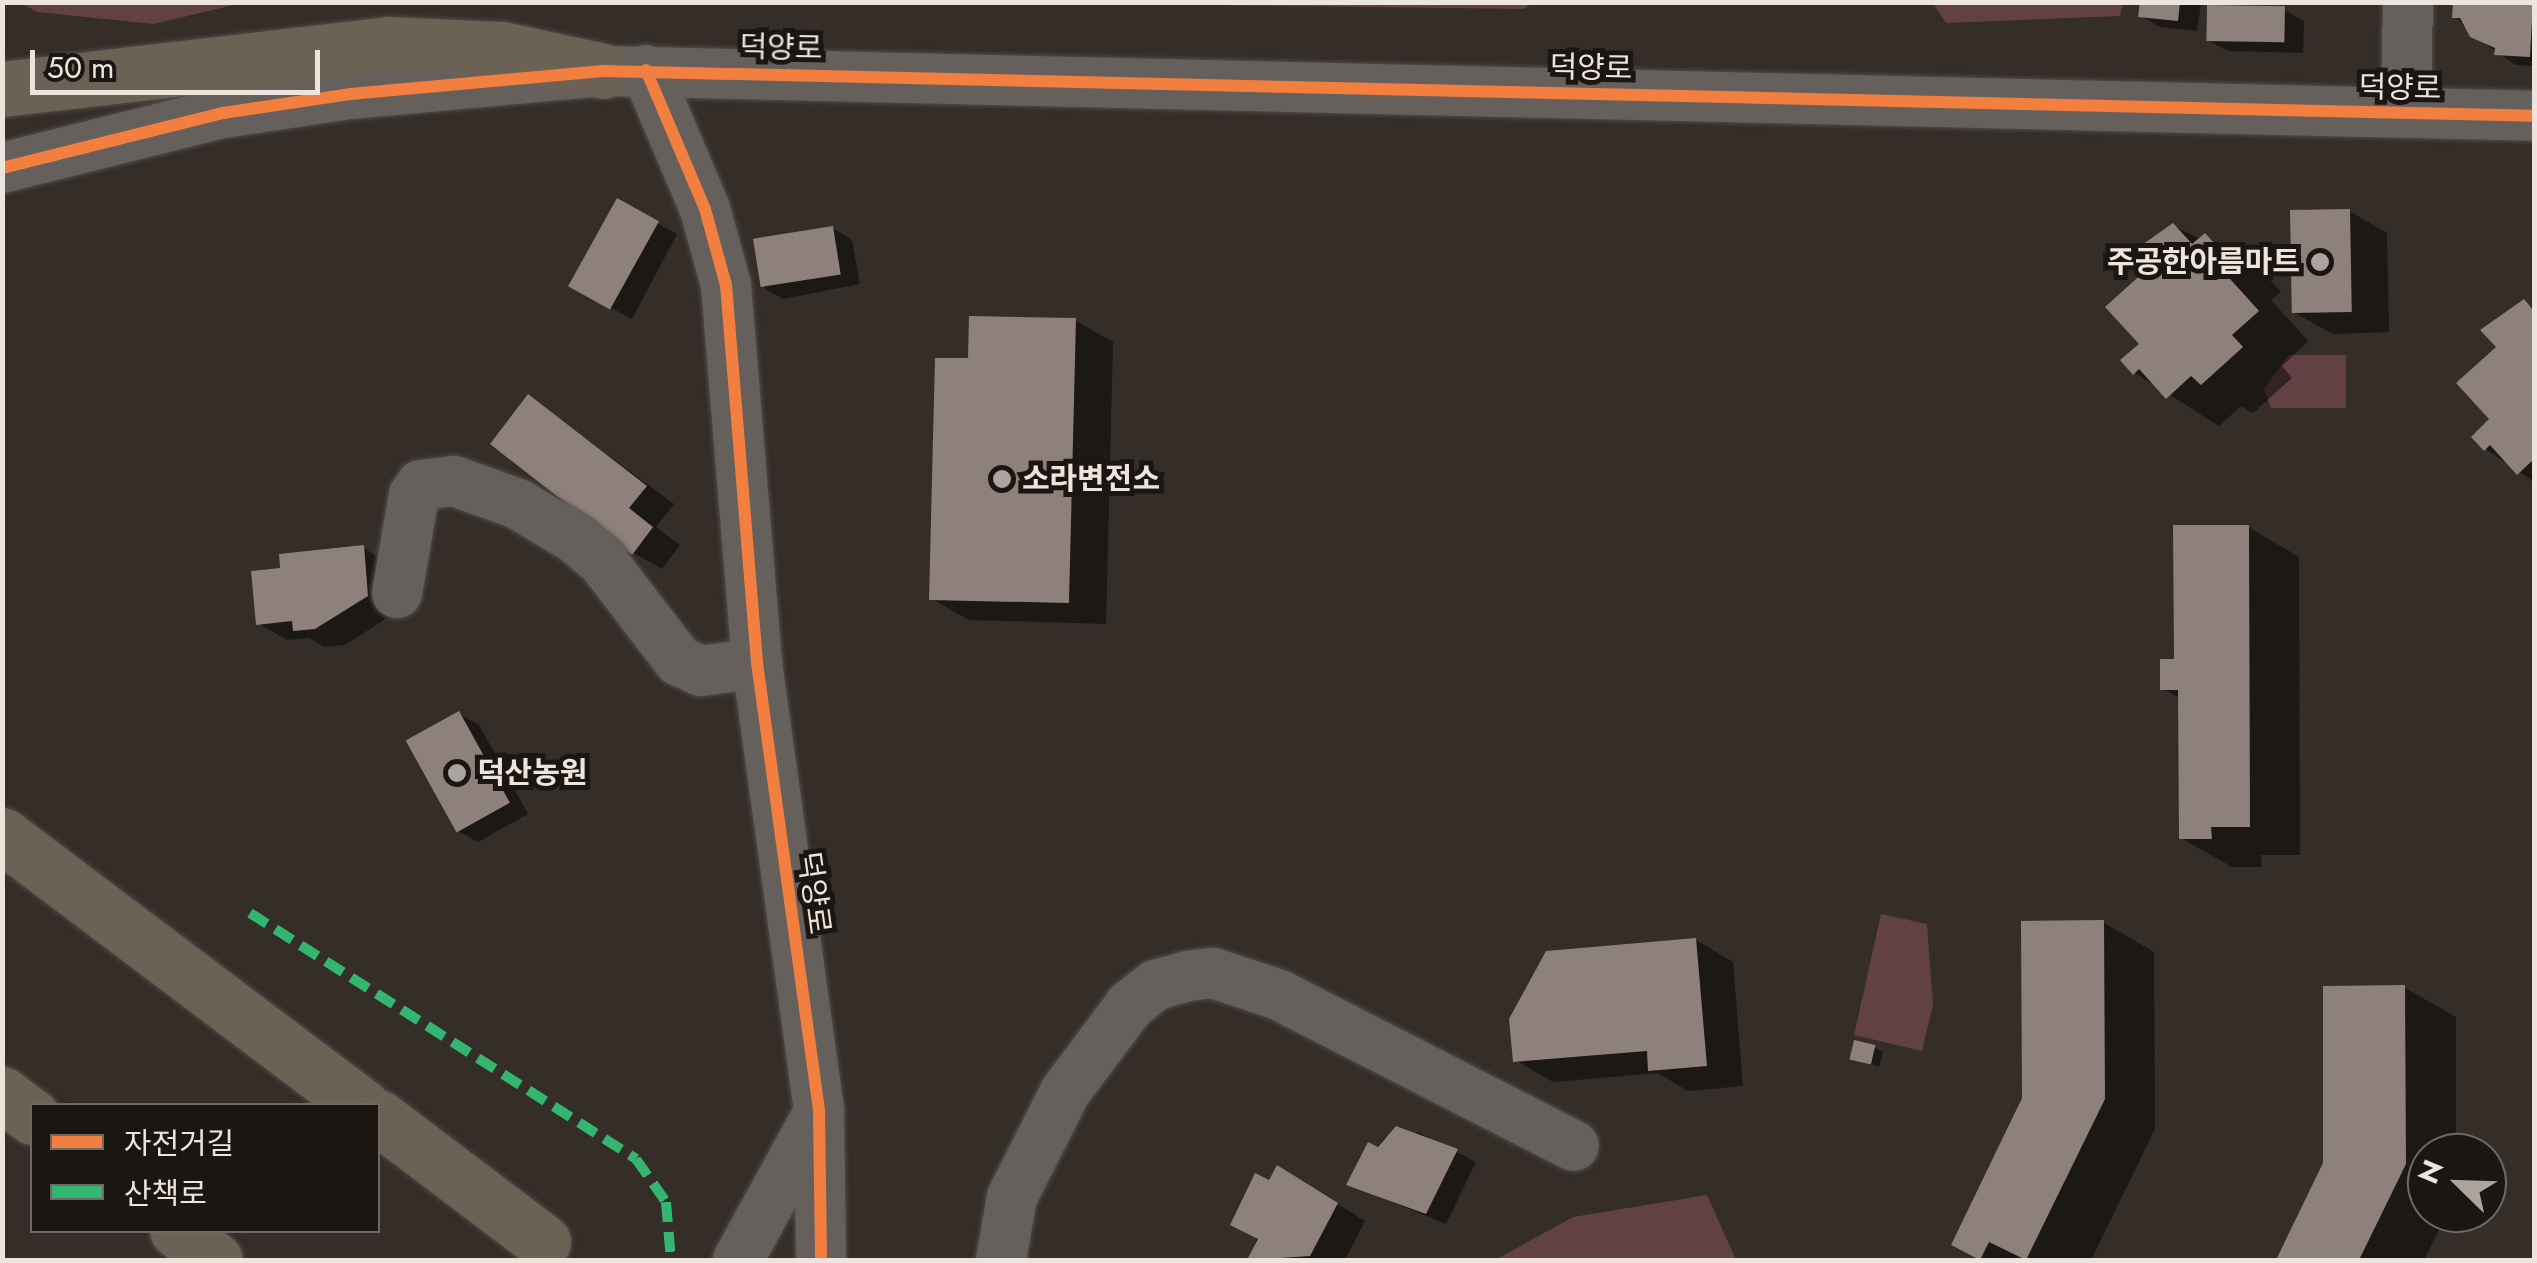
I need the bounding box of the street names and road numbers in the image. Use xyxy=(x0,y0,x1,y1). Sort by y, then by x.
street label: 덕양로 xyxy=(739,29,823,67)
street label: 덕양로 xyxy=(1549,49,1633,87)
street label: 덕양로 xyxy=(2358,69,2442,107)
street label: 덕양로 xyxy=(790,849,838,937)

